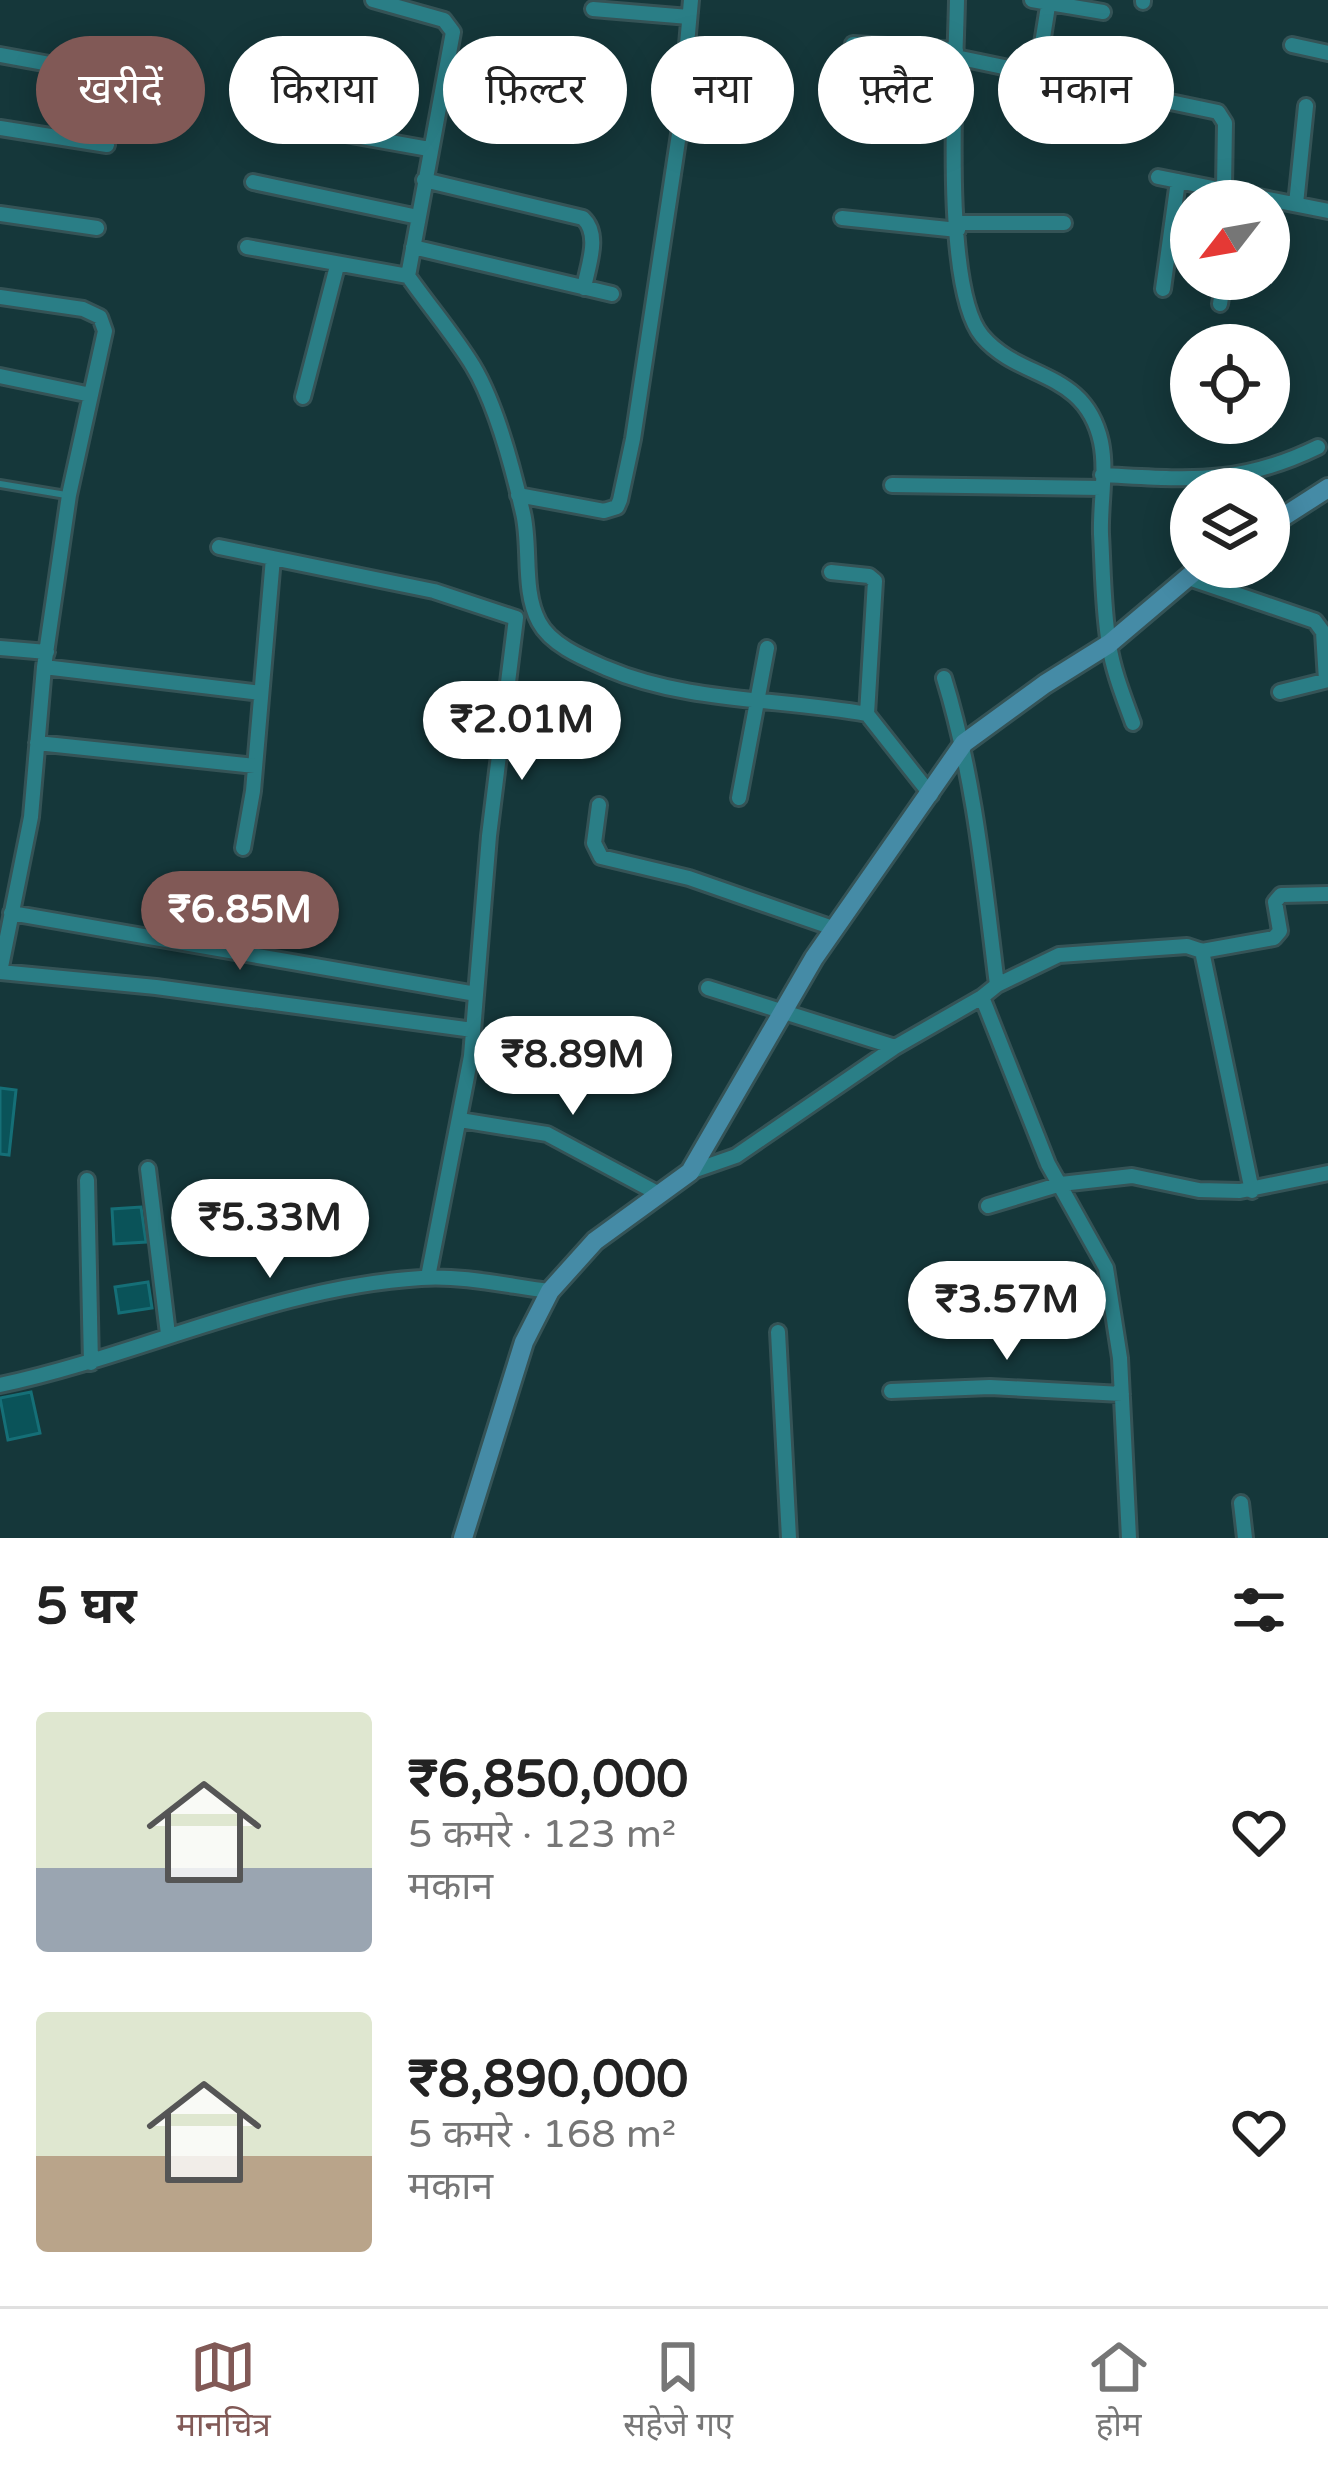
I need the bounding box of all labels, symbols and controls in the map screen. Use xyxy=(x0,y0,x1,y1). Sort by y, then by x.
chip: खरीदें xyxy=(36,36,205,144)
chip: किराया xyxy=(229,36,419,144)
chip: फ़िल्टर xyxy=(443,36,627,144)
chip: नया xyxy=(651,36,794,144)
chip: फ़्लैट xyxy=(818,36,974,144)
chip: मकान xyxy=(998,36,1174,144)
north arrow xyxy=(1170,180,1290,300)
map controls xyxy=(1170,180,1290,588)
button: locate xyxy=(1170,324,1290,444)
button: layers xyxy=(1170,468,1290,588)
pin: ₹2.01M xyxy=(424,681,620,783)
text: ₹2.01M xyxy=(450,696,594,743)
pin: ₹6.85M xyxy=(142,871,338,973)
text: ₹6.85M xyxy=(168,886,312,933)
pin: ₹8.89M xyxy=(475,1016,671,1118)
text: ₹8.89M xyxy=(501,1031,645,1078)
pin: ₹5.33M xyxy=(172,1179,368,1281)
text: ₹5.33M xyxy=(198,1194,342,1241)
pin: ₹3.57M xyxy=(909,1261,1105,1363)
text: ₹3.57M xyxy=(935,1276,1079,1323)
text: 5 घर xyxy=(36,1576,137,1638)
icon: filters xyxy=(1226,1577,1292,1643)
text: ₹6,850,000 xyxy=(408,1749,688,1811)
icon: home xyxy=(132,1760,276,1904)
icon: heart xyxy=(1226,1799,1292,1865)
text: 5 कमरे · 123 m² xyxy=(408,1811,676,1858)
text: मकान xyxy=(408,1863,493,1910)
text: ₹8,890,000 xyxy=(408,2049,688,2111)
icon: home xyxy=(132,2060,276,2204)
icon: heart xyxy=(1226,2099,1292,2165)
text: 5 कमरे · 168 m² xyxy=(408,2111,676,2158)
text: मकान xyxy=(408,2163,493,2210)
tab: मानचित्र xyxy=(176,2334,271,2449)
tab: सहेजे गए xyxy=(623,2334,733,2449)
tab: होम xyxy=(1086,2334,1152,2449)

